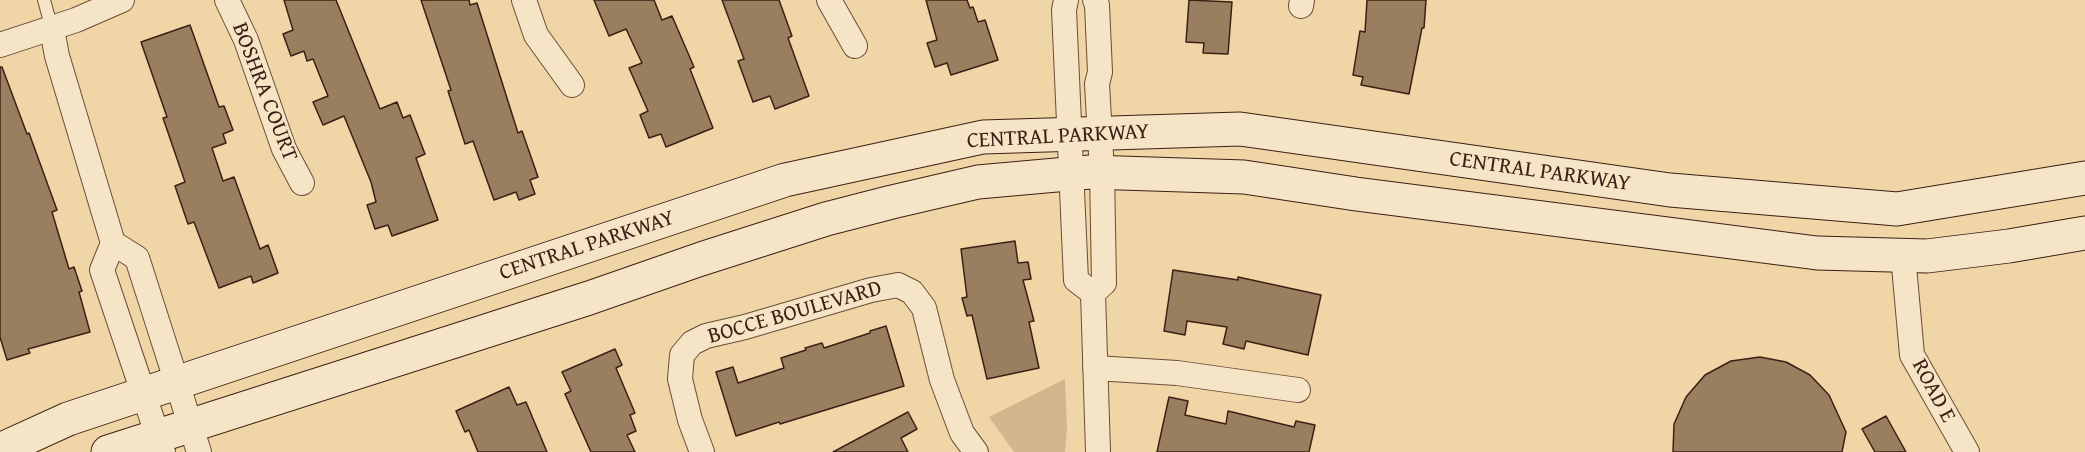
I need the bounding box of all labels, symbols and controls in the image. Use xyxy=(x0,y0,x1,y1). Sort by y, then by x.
street label: BOSHRA COURT xyxy=(225,19,303,165)
street label: CENTRAL PARKWAY xyxy=(966,119,1150,155)
street label: CENTRAL PARKWAY xyxy=(1448,146,1632,198)
street label: CENTRAL PARKWAY xyxy=(496,205,678,287)
street label: BOCCE BOULEVARD xyxy=(705,276,885,350)
street label: ROAD E xyxy=(1905,355,1961,427)

